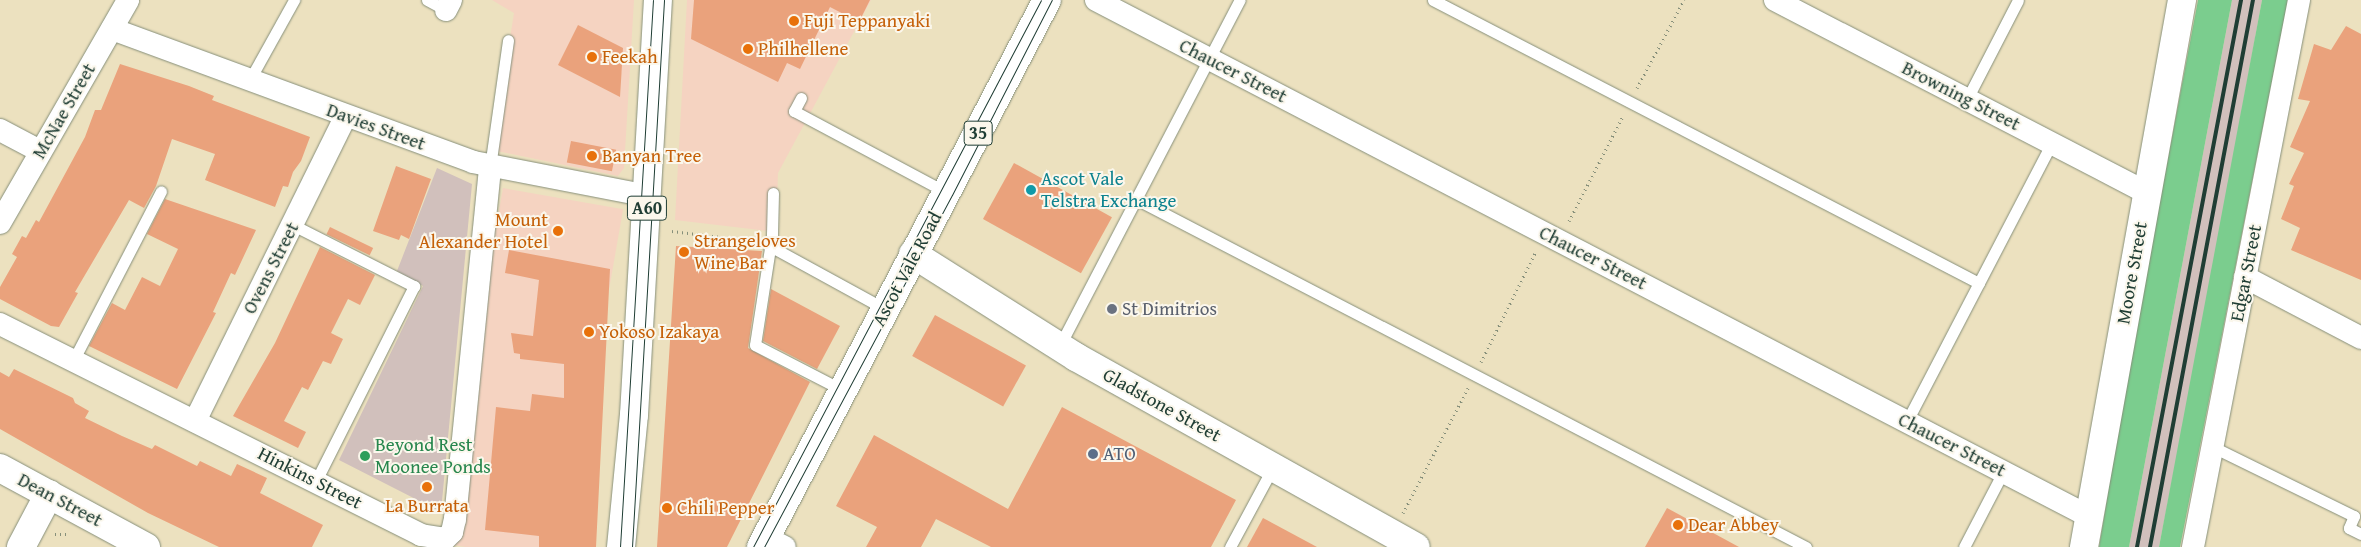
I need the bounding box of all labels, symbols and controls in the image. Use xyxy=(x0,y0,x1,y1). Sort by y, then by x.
place label: Fuji Teppanyaki xyxy=(804,10,930,32)
marker: Fuji Teppanyaki xyxy=(788,15,800,27)
street label: Chaucer Street xyxy=(1175,34,1291,108)
place label: Philhellene xyxy=(758,38,848,60)
marker: Philhellene xyxy=(742,43,754,55)
place label: Feekah xyxy=(602,46,658,68)
marker: Feekah xyxy=(586,51,598,63)
street label: Browning Street xyxy=(1898,56,2024,136)
street label: McNae Street xyxy=(27,59,101,163)
street label: Davies Street xyxy=(323,99,429,155)
road number: 35 xyxy=(963,118,993,148)
place label: Banyan Tree xyxy=(602,145,701,167)
marker: Banyan Tree xyxy=(586,150,598,162)
place label: Ascot Vale Telstra Exchange xyxy=(1041,168,1176,212)
marker: Ascot Vale Telstra Exchange xyxy=(1025,184,1037,196)
road number: A60 xyxy=(626,192,668,224)
street label: Ascot Vale Road xyxy=(867,208,947,330)
place label: Mount Alexander Hotel xyxy=(419,209,548,253)
street label: Ovens Street xyxy=(238,218,304,318)
street label: Moore Street xyxy=(2112,220,2152,326)
street label: Chaucer Street xyxy=(1535,221,1651,295)
street label: Edgar Street xyxy=(2225,223,2267,323)
marker: Mount Alexander Hotel xyxy=(552,225,564,237)
place label: Strangeloves Wine Bar xyxy=(694,230,796,274)
marker: Strangeloves Wine Bar xyxy=(678,246,690,258)
place label: St Dimitrios xyxy=(1122,298,1217,320)
marker: St Dimitrios xyxy=(1106,303,1118,315)
place label: Yokoso Izakaya xyxy=(599,321,719,343)
marker: Yokoso Izakaya xyxy=(583,326,595,338)
street label: Gladstone Street xyxy=(1099,363,1225,447)
street label: Chaucer Street xyxy=(1894,408,2010,482)
place label: Beyond Rest Moonee Ponds xyxy=(375,434,491,478)
street label: Hinkins Street xyxy=(254,442,366,514)
place label: ATO xyxy=(1103,443,1136,465)
marker: ATO xyxy=(1087,448,1099,460)
marker: Beyond Rest Moonee Ponds xyxy=(359,450,371,462)
street label: Dean Street xyxy=(14,468,106,532)
marker: La Burrata xyxy=(421,481,433,493)
place label: La Burrata xyxy=(385,495,469,517)
place label: Chili Pepper xyxy=(677,497,775,519)
marker: Chili Pepper xyxy=(661,502,673,514)
place label: Dear Abbey xyxy=(1688,514,1779,536)
marker: Dear Abbey xyxy=(1672,519,1684,531)

